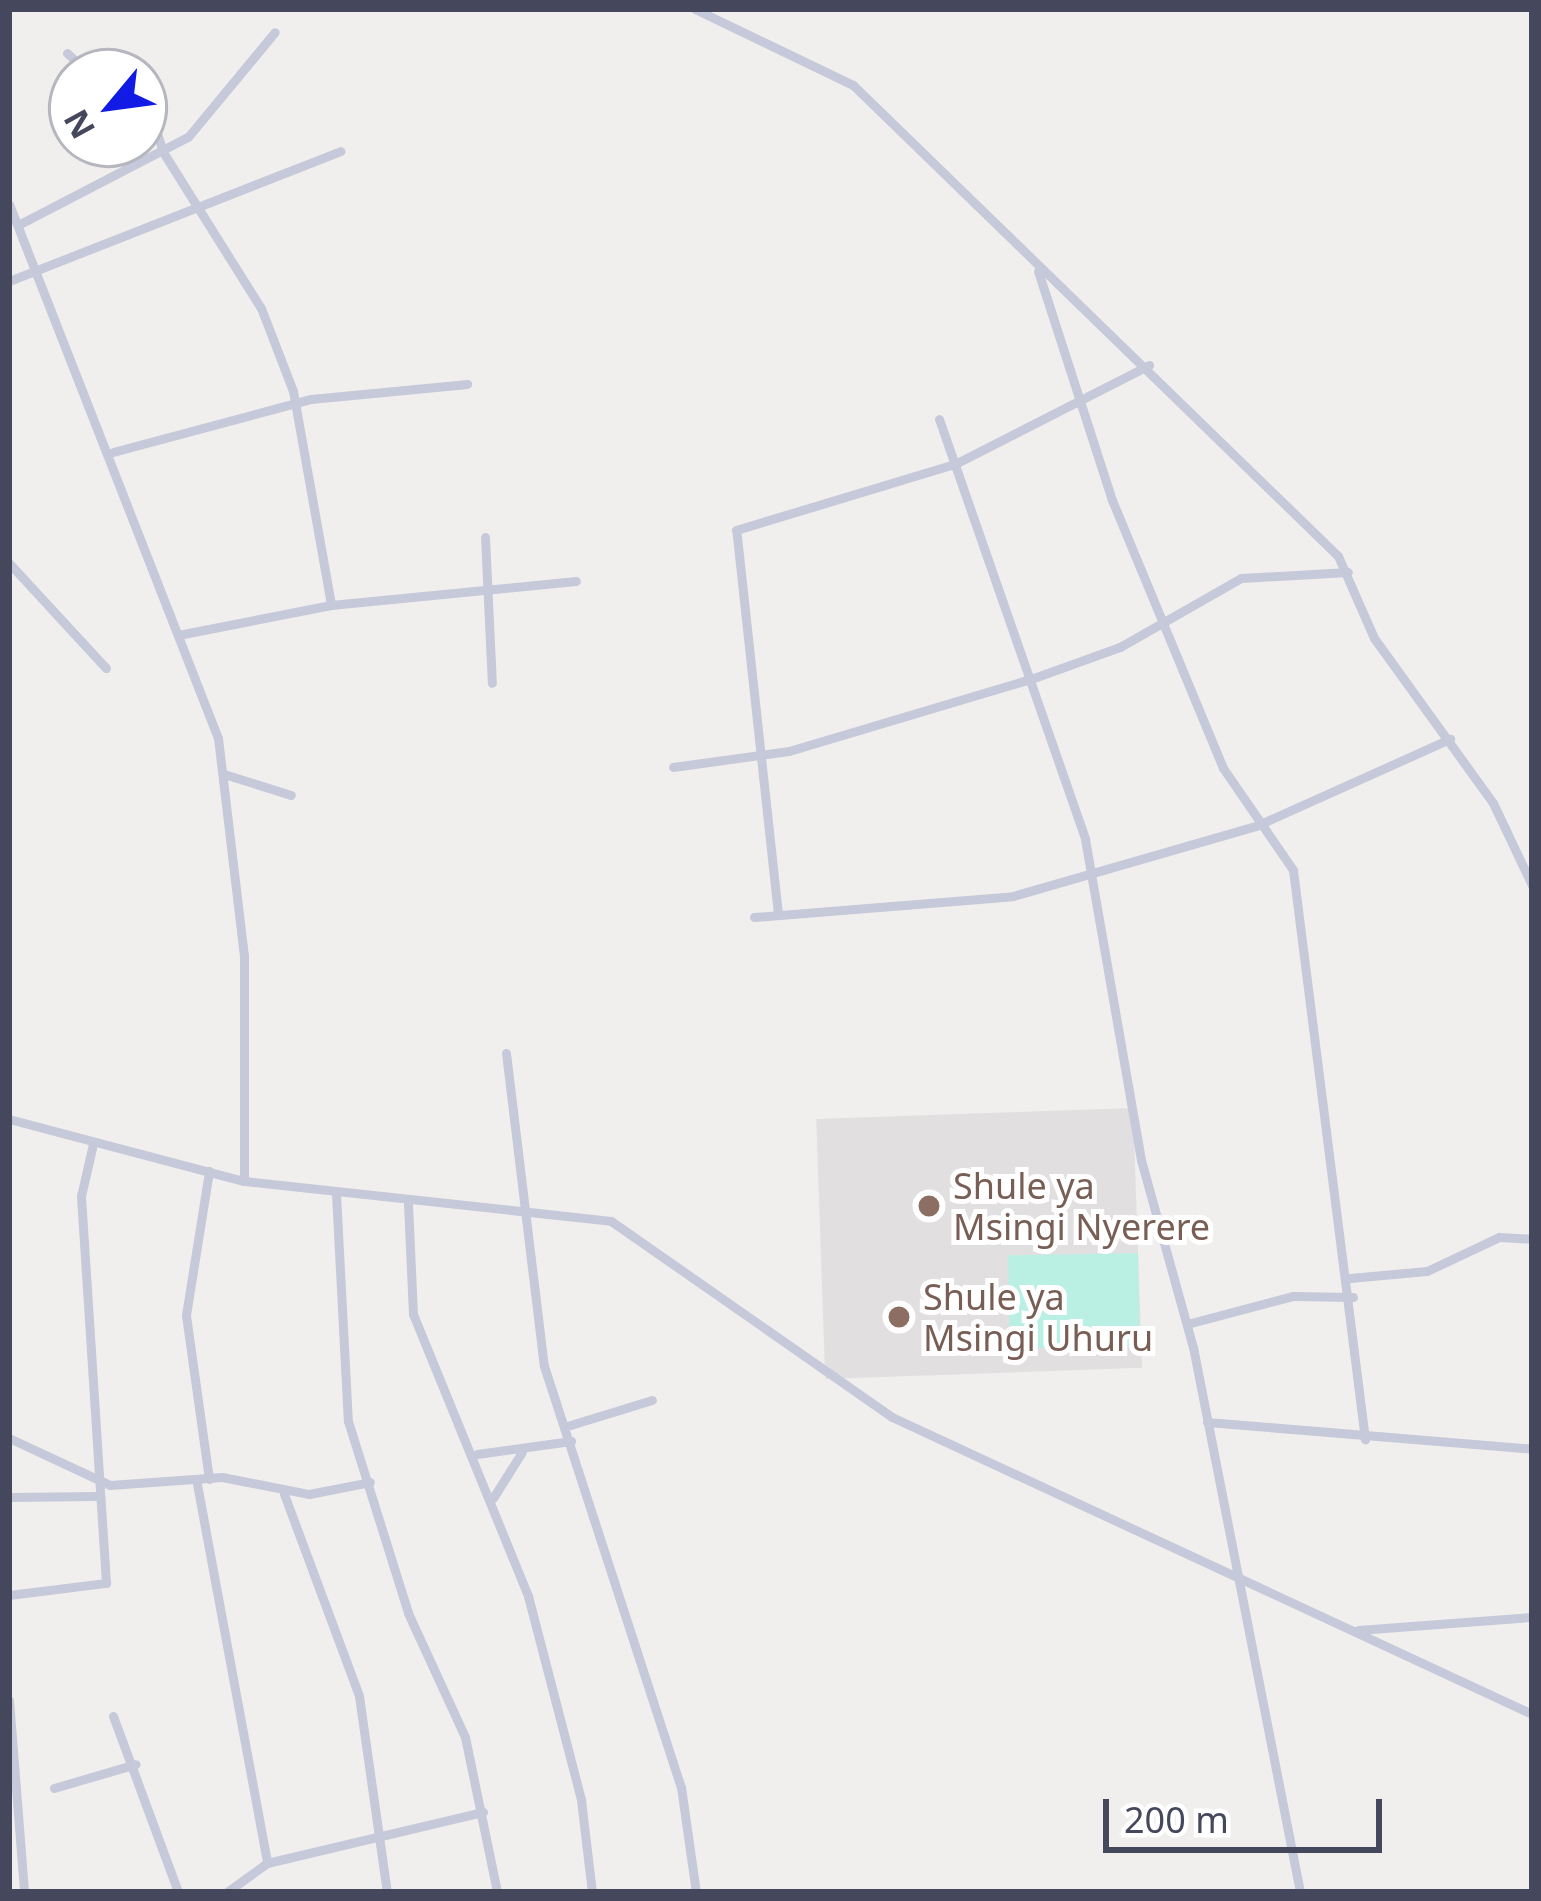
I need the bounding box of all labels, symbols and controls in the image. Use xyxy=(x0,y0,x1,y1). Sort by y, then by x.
north arrow xyxy=(48,48,168,168)
text: N xyxy=(53,102,105,147)
place label: Shule ya Msingi Nyerere xyxy=(953,1163,1210,1248)
marker: Shule ya Msingi Nyerere xyxy=(916,1193,942,1219)
place label: Shule ya Msingi Uhuru xyxy=(923,1274,1153,1359)
marker: Shule ya Msingi Uhuru xyxy=(886,1304,912,1330)
scale bar xyxy=(1109,1775,1388,1849)
text: 200 m xyxy=(1124,1795,1229,1844)

